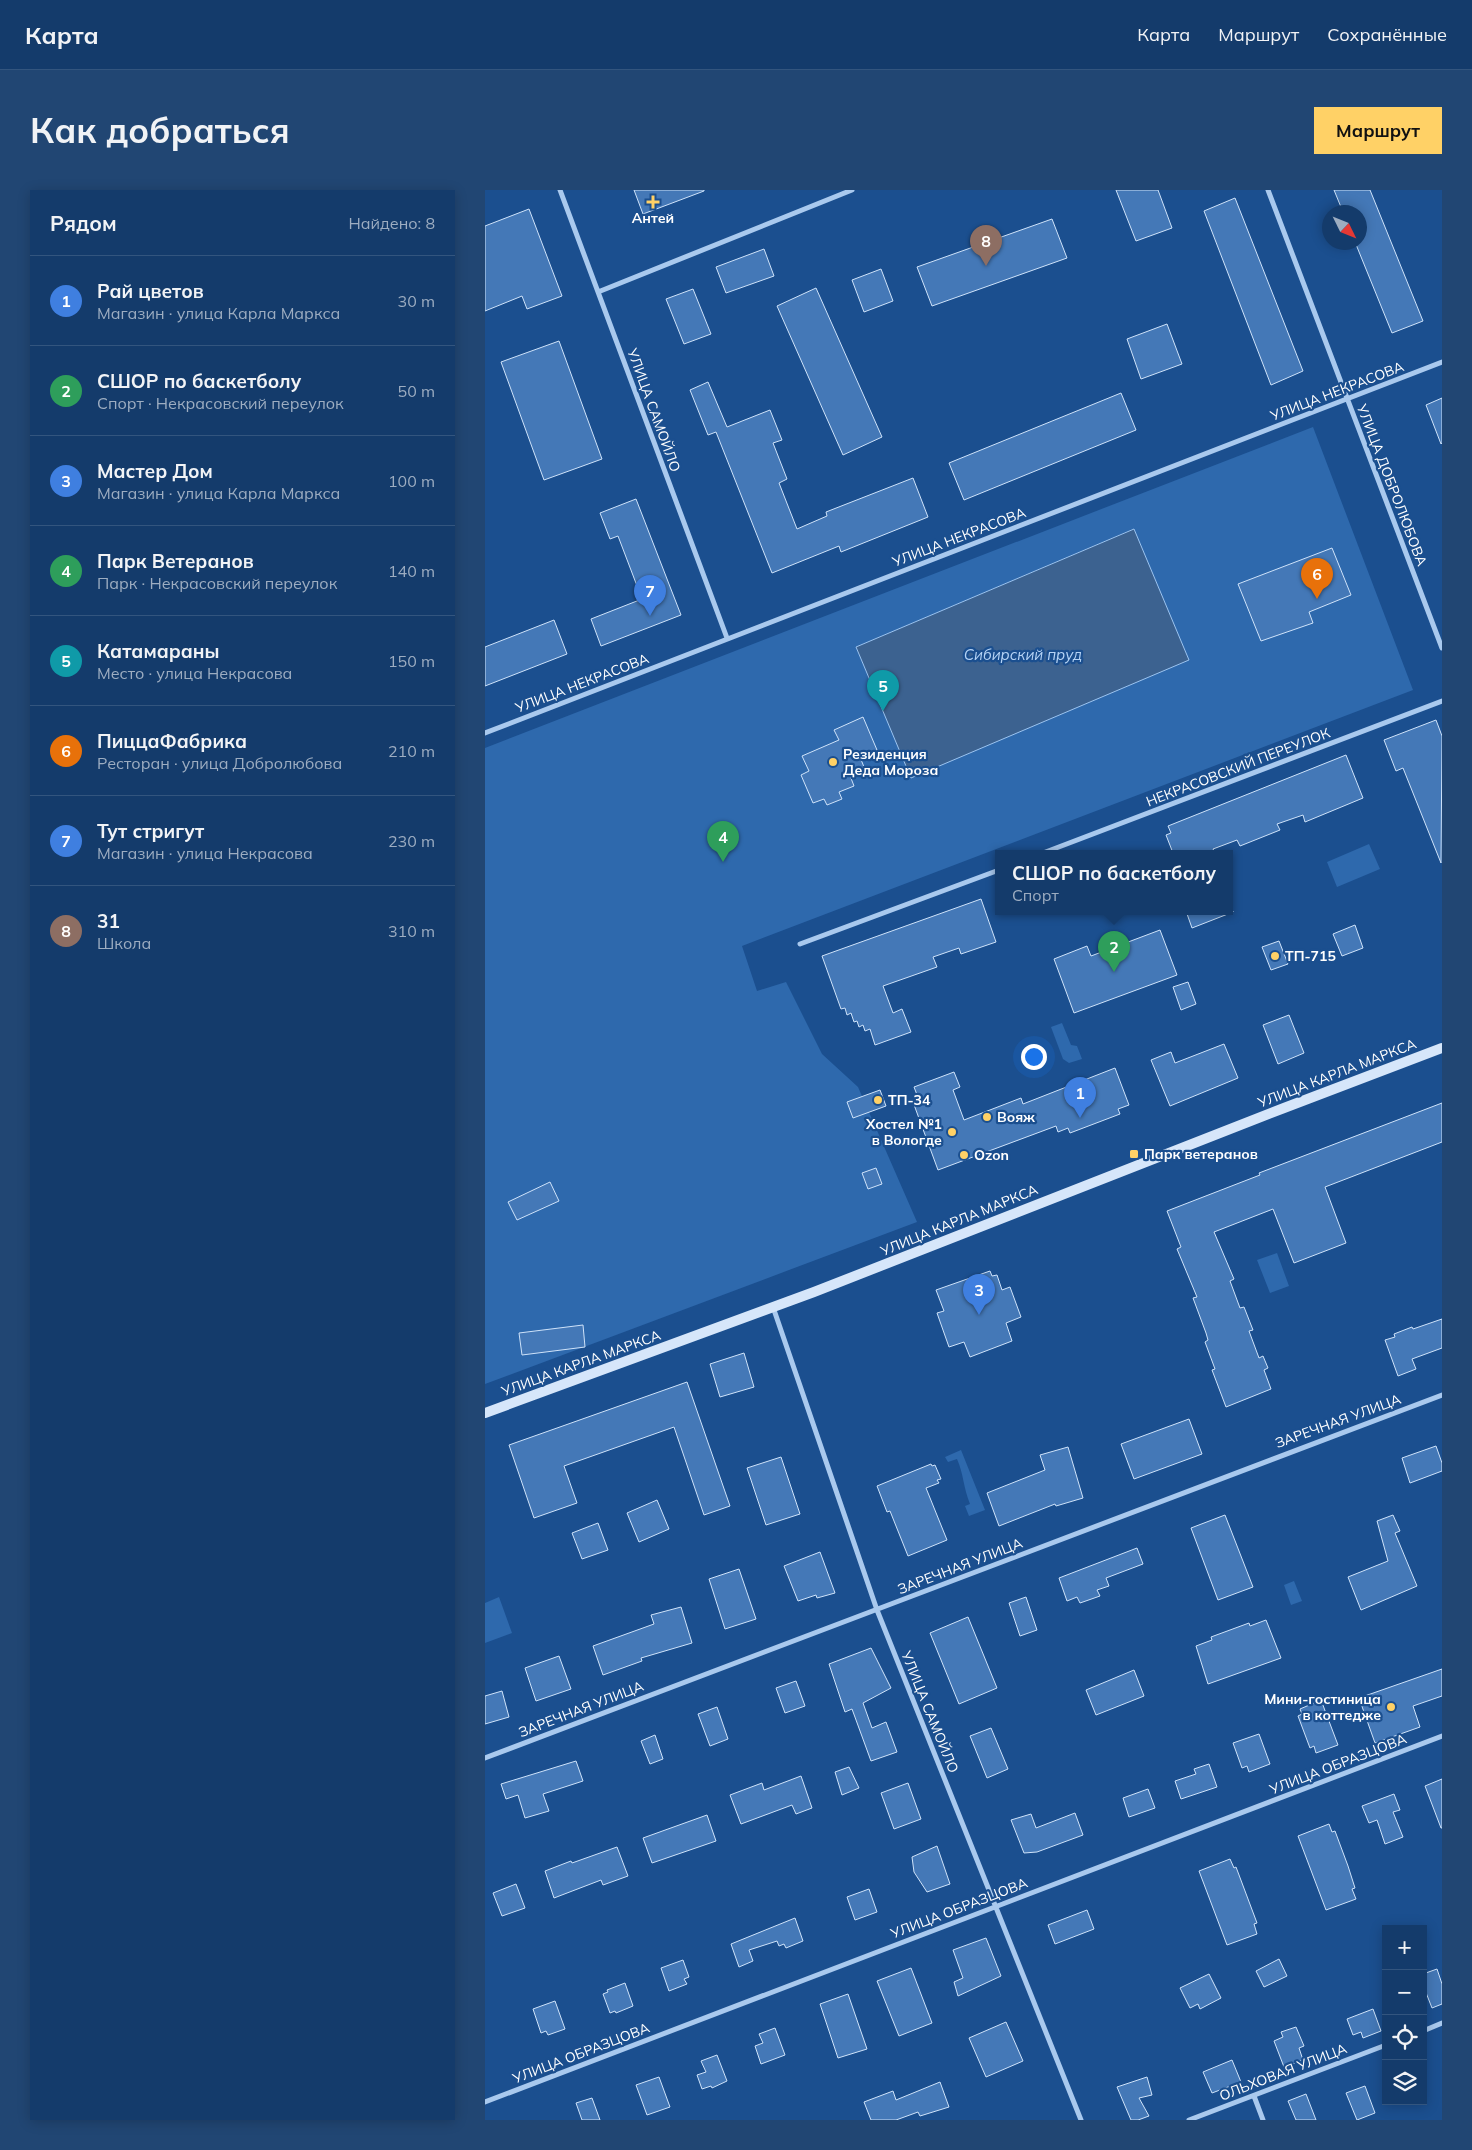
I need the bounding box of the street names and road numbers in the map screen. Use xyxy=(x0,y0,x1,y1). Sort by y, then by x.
street label: УЛИЦА САМОЙЛО xyxy=(623,345,685,474)
street label: УЛИЦА НЕКРАСОВА xyxy=(1267,357,1407,425)
street label: УЛИЦА ДОБРОЛЮБОВА xyxy=(1352,401,1431,569)
street label: УЛИЦА НЕКРАСОВА xyxy=(889,503,1029,571)
street label: УЛИЦА НЕКРАСОВА xyxy=(512,649,652,717)
street label: НЕКРАСОВСКИЙ ПЕРЕУЛОК xyxy=(1144,723,1333,810)
street label: УЛИЦА КАРЛА МАРКСА xyxy=(1254,1034,1419,1112)
street label: УЛИЦА КАРЛА МАРКСА xyxy=(877,1180,1041,1260)
street label: УЛИЦА КАРЛА МАРКСА xyxy=(498,1326,664,1401)
street label: ЗАРЕЧНАЯ УЛИЦА xyxy=(1273,1390,1404,1452)
street label: ЗАРЕЧНАЯ УЛИЦА xyxy=(895,1534,1026,1598)
street label: УЛИЦА САМОЙЛО xyxy=(897,1647,963,1776)
street label: ЗАРЕЧНАЯ УЛИЦА xyxy=(516,1677,647,1741)
street label: УЛИЦА ОБРАЗЦОВА xyxy=(1266,1729,1410,1799)
street label: УЛИЦА ОБРАЗЦОВА xyxy=(887,1873,1031,1943)
street label: УЛИЦА ОБРАЗЦОВА xyxy=(509,2018,653,2088)
street label: ОЛЬХОВАЯ УЛИЦА xyxy=(1217,2039,1350,2105)

